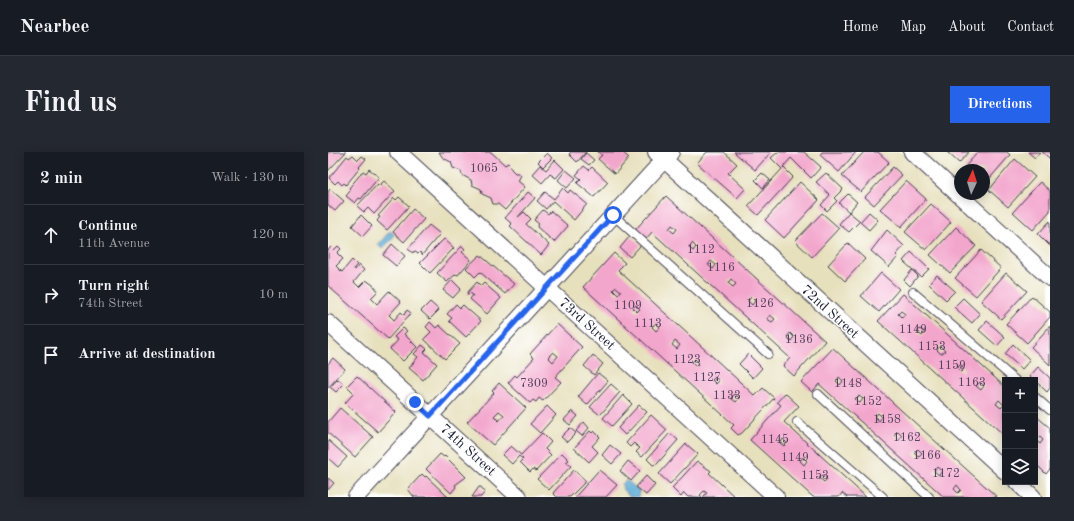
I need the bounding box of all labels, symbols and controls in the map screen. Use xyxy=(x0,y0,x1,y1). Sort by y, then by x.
text: Nearbee xyxy=(20,18,89,37)
text: Home xyxy=(843,20,878,34)
text: Map xyxy=(900,20,926,34)
text: About xyxy=(948,20,985,34)
text: Contact xyxy=(1007,20,1054,34)
button: Directions xyxy=(950,86,1050,123)
text: Find us xyxy=(24,90,117,118)
house number: 1065 xyxy=(470,162,498,175)
north arrow xyxy=(954,164,990,200)
text: 2 min xyxy=(40,170,83,187)
text: Walk · 130 m xyxy=(211,171,288,184)
route start xyxy=(604,206,622,224)
text: Continue xyxy=(78,219,137,234)
icon: ahead xyxy=(40,224,62,246)
text: 120 m xyxy=(251,228,288,241)
text: 11th Avenue xyxy=(78,237,150,250)
house number: 1112 xyxy=(687,244,715,256)
house number: 1116 xyxy=(707,262,735,274)
text: Turn right xyxy=(78,279,149,294)
street label: 72nd Street xyxy=(799,283,862,341)
icon: right xyxy=(40,284,62,306)
text: 10 m xyxy=(259,288,288,301)
street label: 73rd Street xyxy=(556,295,618,353)
text: 74th Street xyxy=(78,297,143,310)
house number: 1126 xyxy=(746,298,774,310)
house number: 1109 xyxy=(614,300,642,312)
house number: 1113 xyxy=(634,318,662,330)
house number: 1149 xyxy=(899,324,927,336)
house number: 1136 xyxy=(785,334,813,346)
house number: 1153 xyxy=(918,340,946,353)
icon: arrive xyxy=(40,344,62,366)
text: Arrive at destination xyxy=(78,347,216,362)
house number: 1123 xyxy=(673,354,701,366)
house number: 1159 xyxy=(938,359,966,372)
house number: 1127 xyxy=(693,372,721,384)
house number: 1163 xyxy=(958,377,986,389)
map controls xyxy=(1002,377,1038,485)
button: + xyxy=(1002,377,1038,413)
house number: 7309 xyxy=(520,378,548,390)
house number: 1148 xyxy=(834,378,862,390)
house number: 1133 xyxy=(713,390,741,402)
route end xyxy=(406,393,424,411)
house number: 1152 xyxy=(854,395,882,408)
house number: 1158 xyxy=(873,413,901,426)
button: − xyxy=(1002,413,1038,449)
street label: 74th Street xyxy=(437,421,499,479)
house number: 1162 xyxy=(893,432,921,444)
house number: 1145 xyxy=(761,433,789,446)
button: layers xyxy=(1002,449,1038,485)
house number: 1166 xyxy=(913,450,941,462)
house number: 1149 xyxy=(781,452,809,464)
house number: 1172 xyxy=(932,468,960,480)
house number: 1153 xyxy=(801,469,829,482)

